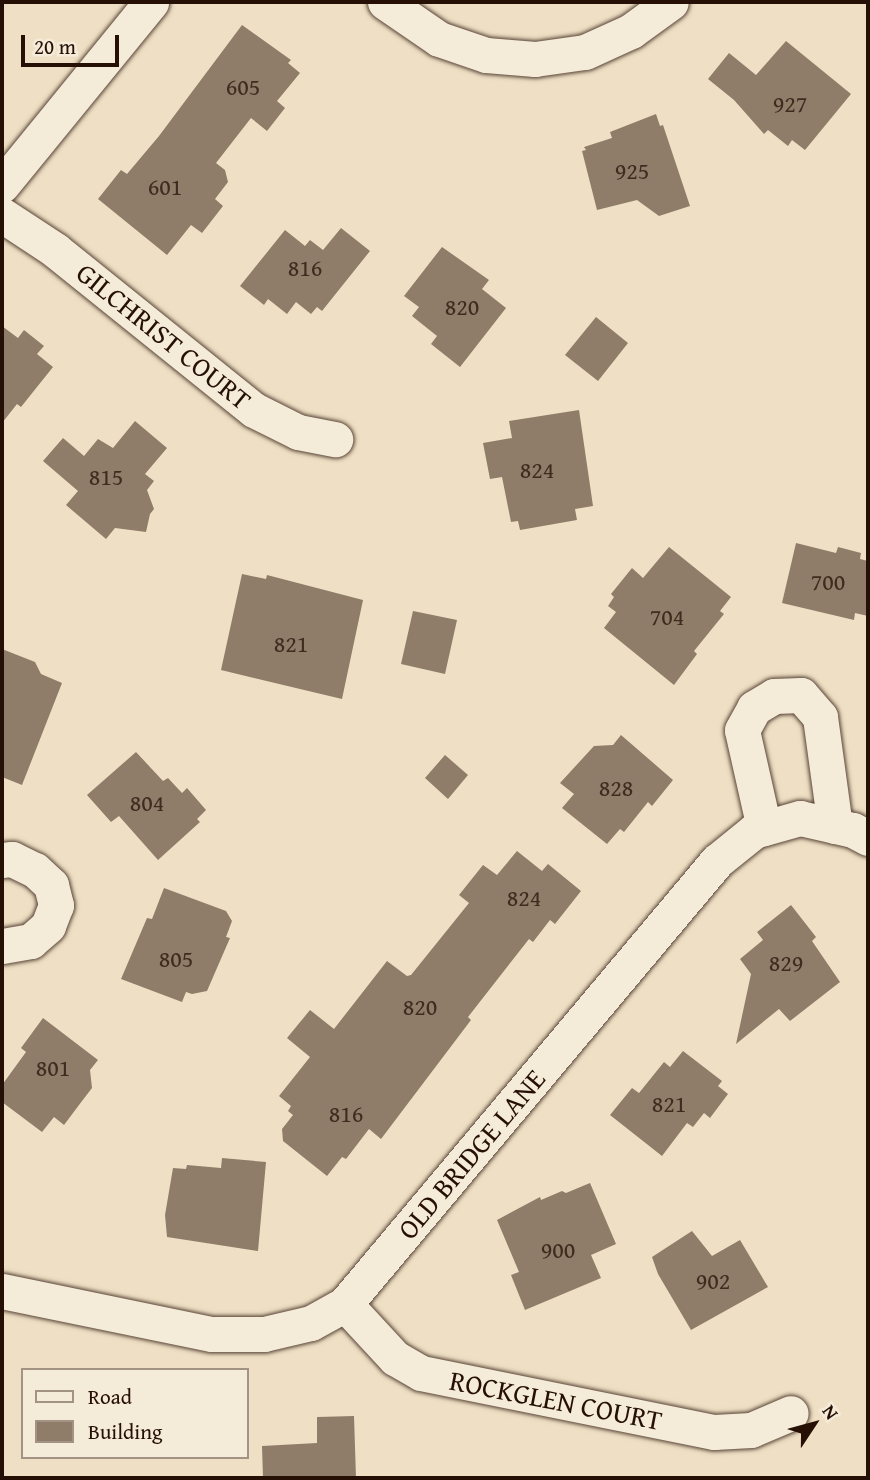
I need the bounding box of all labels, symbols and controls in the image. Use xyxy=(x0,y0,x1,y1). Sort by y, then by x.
scale bar xyxy=(24,21,122,65)
text: 20 m xyxy=(34,31,76,62)
house number: 605 xyxy=(226,73,260,101)
house number: 927 xyxy=(773,90,807,118)
house number: 925 xyxy=(615,157,649,185)
house number: 601 xyxy=(148,173,182,201)
house number: 816 xyxy=(288,254,322,282)
street label: GILCHRIST COURT xyxy=(70,255,258,417)
house number: 820 xyxy=(445,293,479,321)
house number: 824 xyxy=(520,456,554,484)
house number: 815 xyxy=(89,463,123,491)
house number: 700 xyxy=(811,568,845,596)
house number: 704 xyxy=(650,603,684,631)
house number: 821 xyxy=(274,630,308,658)
house number: 828 xyxy=(599,774,633,802)
house number: 804 xyxy=(130,789,164,817)
house number: 824 xyxy=(507,884,541,912)
house number: 805 xyxy=(159,945,193,973)
house number: 829 xyxy=(769,949,803,977)
house number: 820 xyxy=(403,993,437,1021)
house number: 801 xyxy=(36,1054,70,1082)
street label: OLD BRIDGE LANE xyxy=(390,1062,552,1246)
house number: 821 xyxy=(652,1090,686,1118)
house number: 816 xyxy=(329,1100,363,1128)
house number: 900 xyxy=(541,1236,575,1264)
house number: 902 xyxy=(696,1267,730,1295)
street label: ROCKGLEN COURT xyxy=(447,1363,665,1437)
legend xyxy=(21,1368,248,1459)
text: Road xyxy=(88,1381,132,1412)
north arrow xyxy=(779,1389,849,1459)
text: N xyxy=(816,1398,846,1425)
text: Building xyxy=(88,1416,162,1447)

